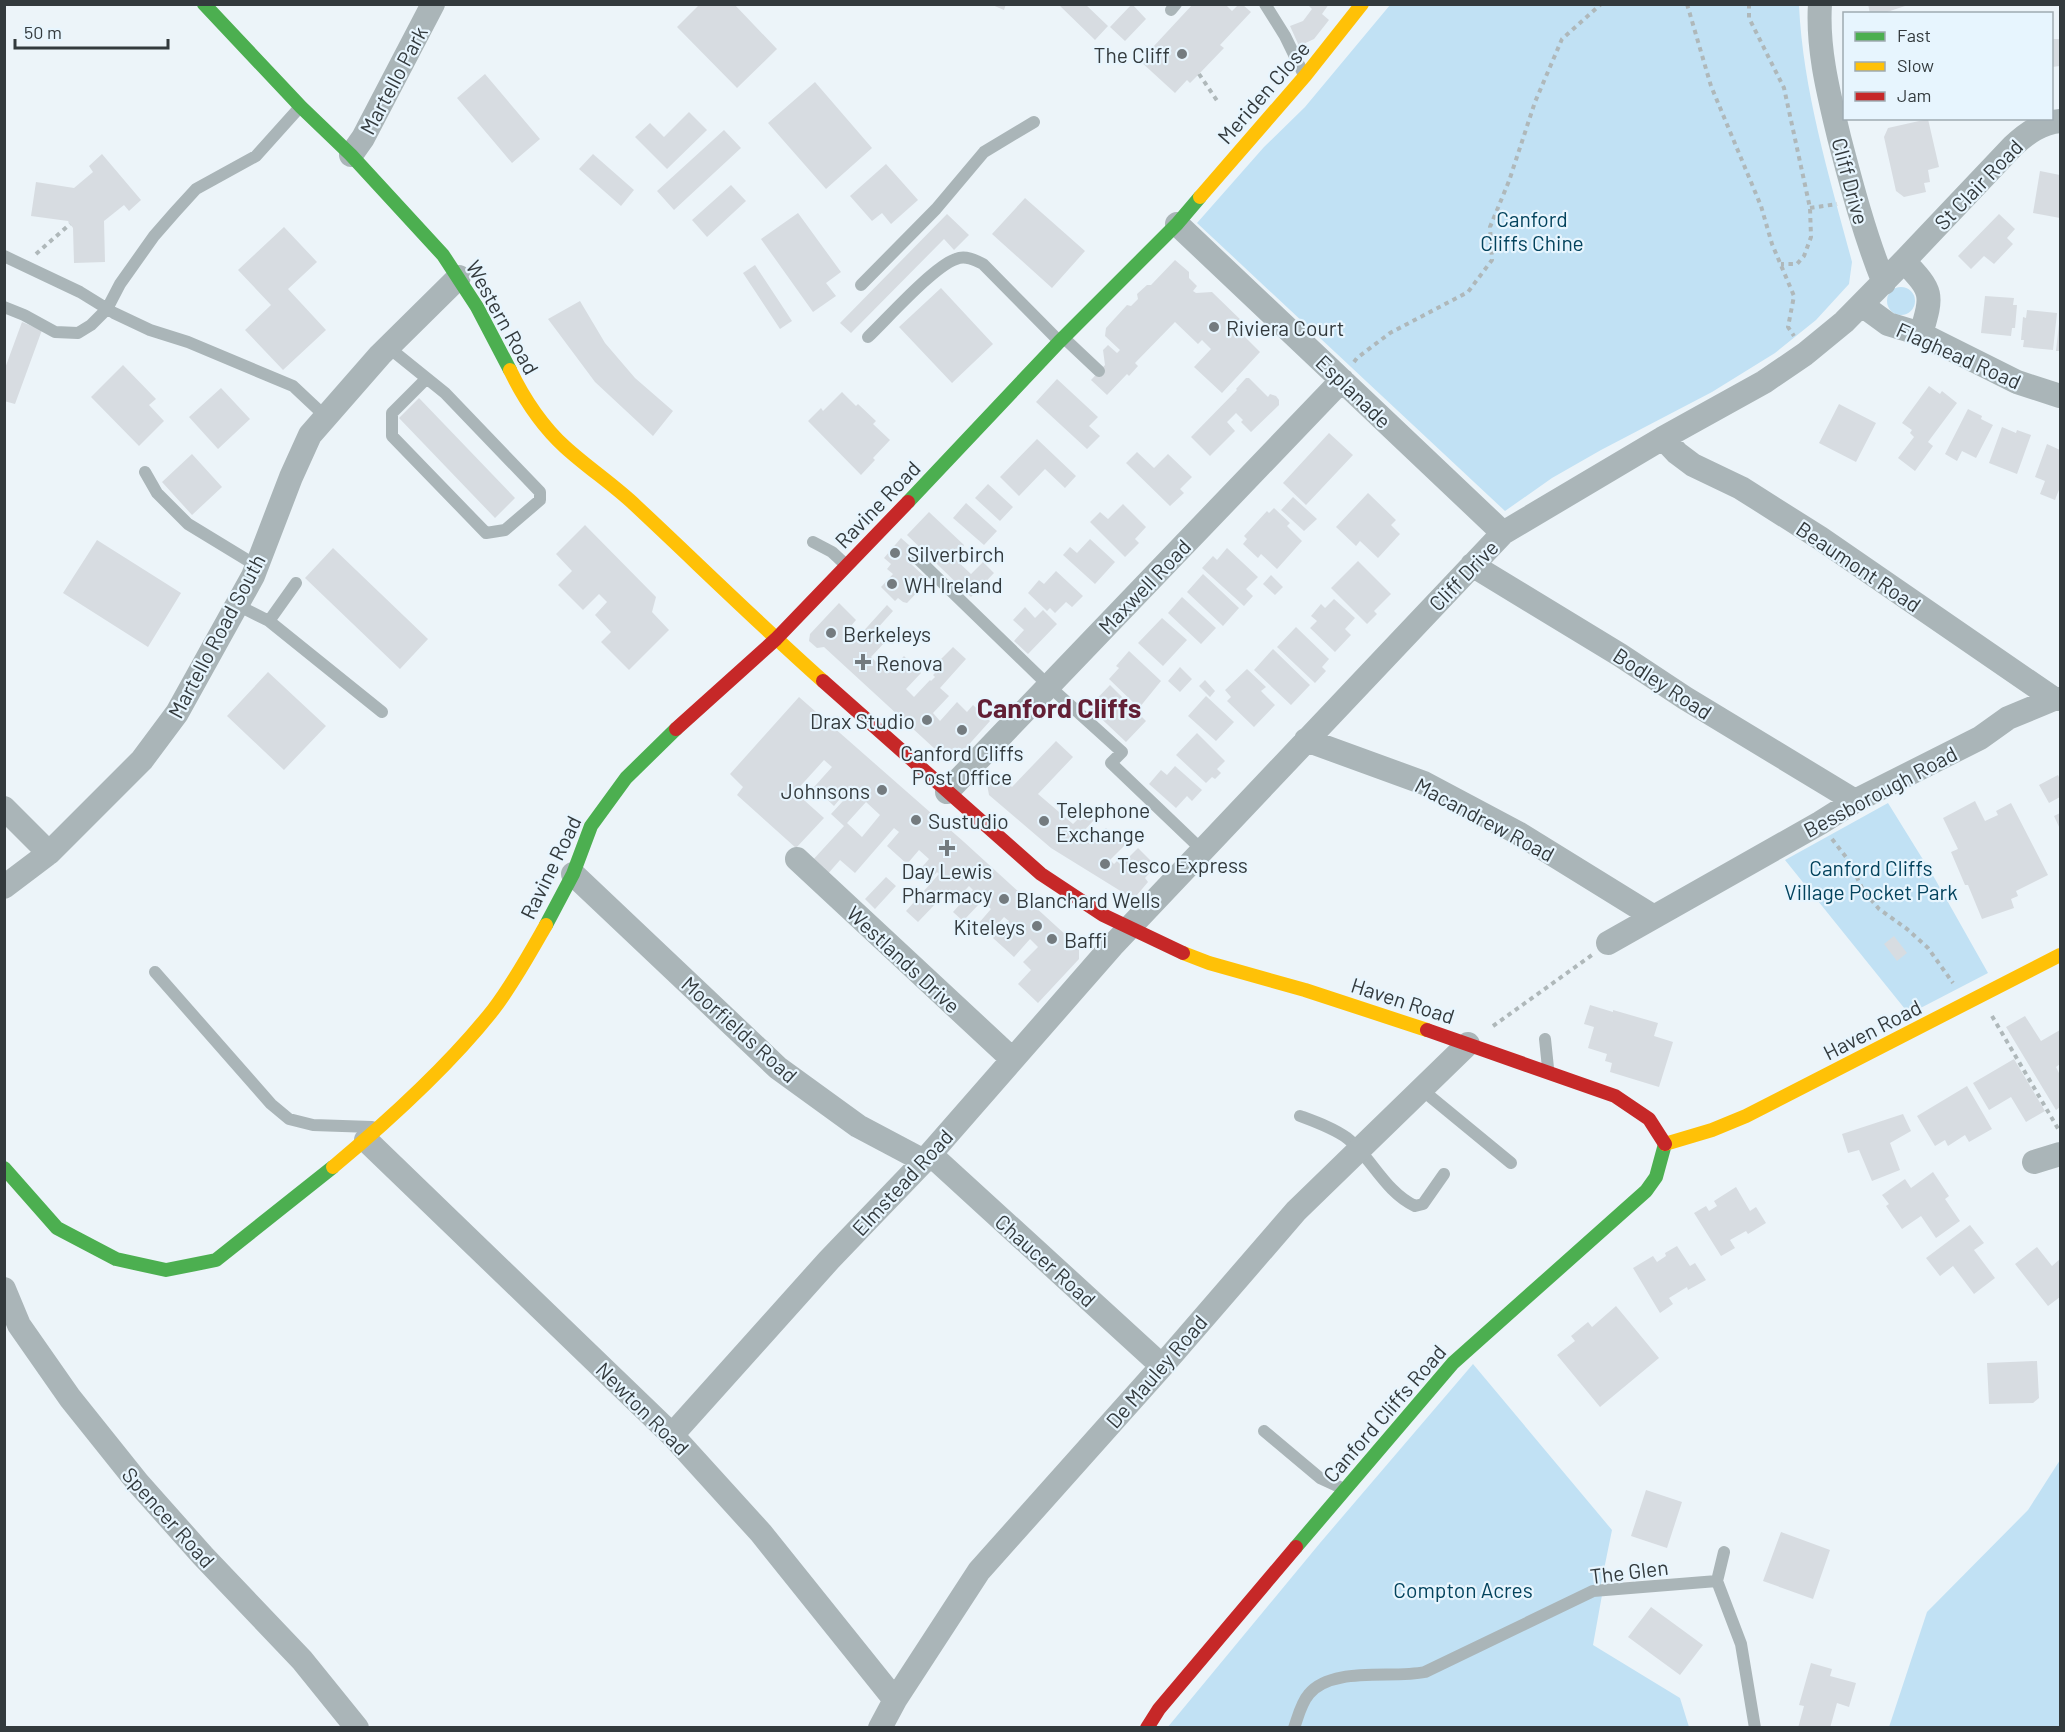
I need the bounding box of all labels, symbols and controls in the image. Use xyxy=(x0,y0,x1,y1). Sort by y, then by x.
scale bar xyxy=(15,12,168,50)
legend xyxy=(1843,12,2053,120)
text: 50 m xyxy=(24,21,62,43)
street label: Martello Park xyxy=(354,22,432,138)
text: Fast xyxy=(1897,24,1931,46)
street label: Meriden Close xyxy=(1212,36,1314,148)
place label: The Cliff xyxy=(1094,42,1170,67)
marker: The Cliff xyxy=(1175,47,1189,61)
text: Slow xyxy=(1897,54,1934,76)
text: Jam xyxy=(1897,84,1931,106)
street label: St Clair Road xyxy=(1929,134,2027,234)
street label: Cliff Drive xyxy=(1827,135,1875,227)
park label: Canford Cliffs Chine xyxy=(1480,206,1584,255)
street label: Western Road xyxy=(461,256,545,378)
place label: Riviera Court xyxy=(1226,315,1344,340)
street label: Flaghead Road xyxy=(1893,316,2025,394)
marker: Riviera Court xyxy=(1207,320,1221,334)
street label: Esplanade xyxy=(1311,349,1397,433)
street label: Ravine Road xyxy=(829,455,925,553)
street label: Beaumont Road xyxy=(1792,515,1926,617)
street label: Maxwell Road xyxy=(1093,533,1195,639)
street label: Cliff Drive xyxy=(1423,534,1503,616)
place label: Silverbirch xyxy=(907,541,1005,566)
marker: Silverbirch xyxy=(888,546,902,560)
street label: Martello Road South xyxy=(162,550,270,722)
place label: WH Ireland xyxy=(904,572,1003,597)
marker: WH Ireland xyxy=(885,577,899,591)
place label: Berkeleys xyxy=(843,621,931,646)
marker: Berkeleys xyxy=(824,626,838,640)
street label: Bodley Road xyxy=(1609,642,1717,724)
place label: Renova xyxy=(876,650,943,675)
marker: Renova xyxy=(854,653,872,671)
district label: Canford Cliffs xyxy=(977,691,1141,723)
place label: Drax Studio xyxy=(810,708,915,733)
marker: Drax Studio xyxy=(920,713,934,727)
marker: Canford Cliffs Post Office xyxy=(955,723,969,737)
place label: Canford Cliffs Post Office xyxy=(900,740,1024,789)
street label: Bessborough Road xyxy=(1799,740,1961,842)
street label: Macandrew Road xyxy=(1411,772,1559,866)
place label: Johnsons xyxy=(781,778,870,803)
marker: Johnsons xyxy=(875,783,889,797)
place label: Telephone Exchange xyxy=(1056,797,1150,846)
place label: Sustudio xyxy=(928,808,1009,833)
street label: Ravine Road xyxy=(514,811,586,923)
marker: Sustudio xyxy=(909,813,923,827)
marker: Telephone Exchange xyxy=(1037,814,1051,828)
marker: Day Lewis Pharmacy xyxy=(940,841,954,855)
place label: Tesco Express xyxy=(1117,852,1248,877)
park label: Canford Cliffs Village Pocket Park xyxy=(1784,855,1958,904)
marker: Tesco Express xyxy=(1098,857,1112,871)
place label: Day Lewis Pharmacy xyxy=(902,858,993,907)
place label: Blanchard Wells xyxy=(1016,887,1160,912)
marker: Blanchard Wells xyxy=(997,892,1011,906)
street label: Westlands Drive xyxy=(842,900,966,1018)
place label: Kiteleys xyxy=(953,914,1025,939)
marker: Kiteleys xyxy=(1030,919,1044,933)
place label: Baffi xyxy=(1064,927,1107,952)
marker: Baffi xyxy=(1045,932,1059,946)
street label: Moorfields Road xyxy=(677,971,803,1087)
street label: Haven Road xyxy=(1348,972,1458,1028)
street label: Haven Road xyxy=(1819,994,1925,1064)
street label: Elmstead Road xyxy=(846,1124,958,1240)
street label: Chaucer Road xyxy=(991,1208,1101,1312)
street label: De Mauley Road xyxy=(1100,1309,1212,1433)
street label: Canford Cliffs Road xyxy=(1317,1339,1451,1487)
street label: Newton Road xyxy=(591,1356,695,1460)
street label: Spencer Road xyxy=(117,1462,221,1572)
street label: The Glen xyxy=(1588,1554,1670,1588)
park label: Compton Acres xyxy=(1393,1577,1533,1602)

